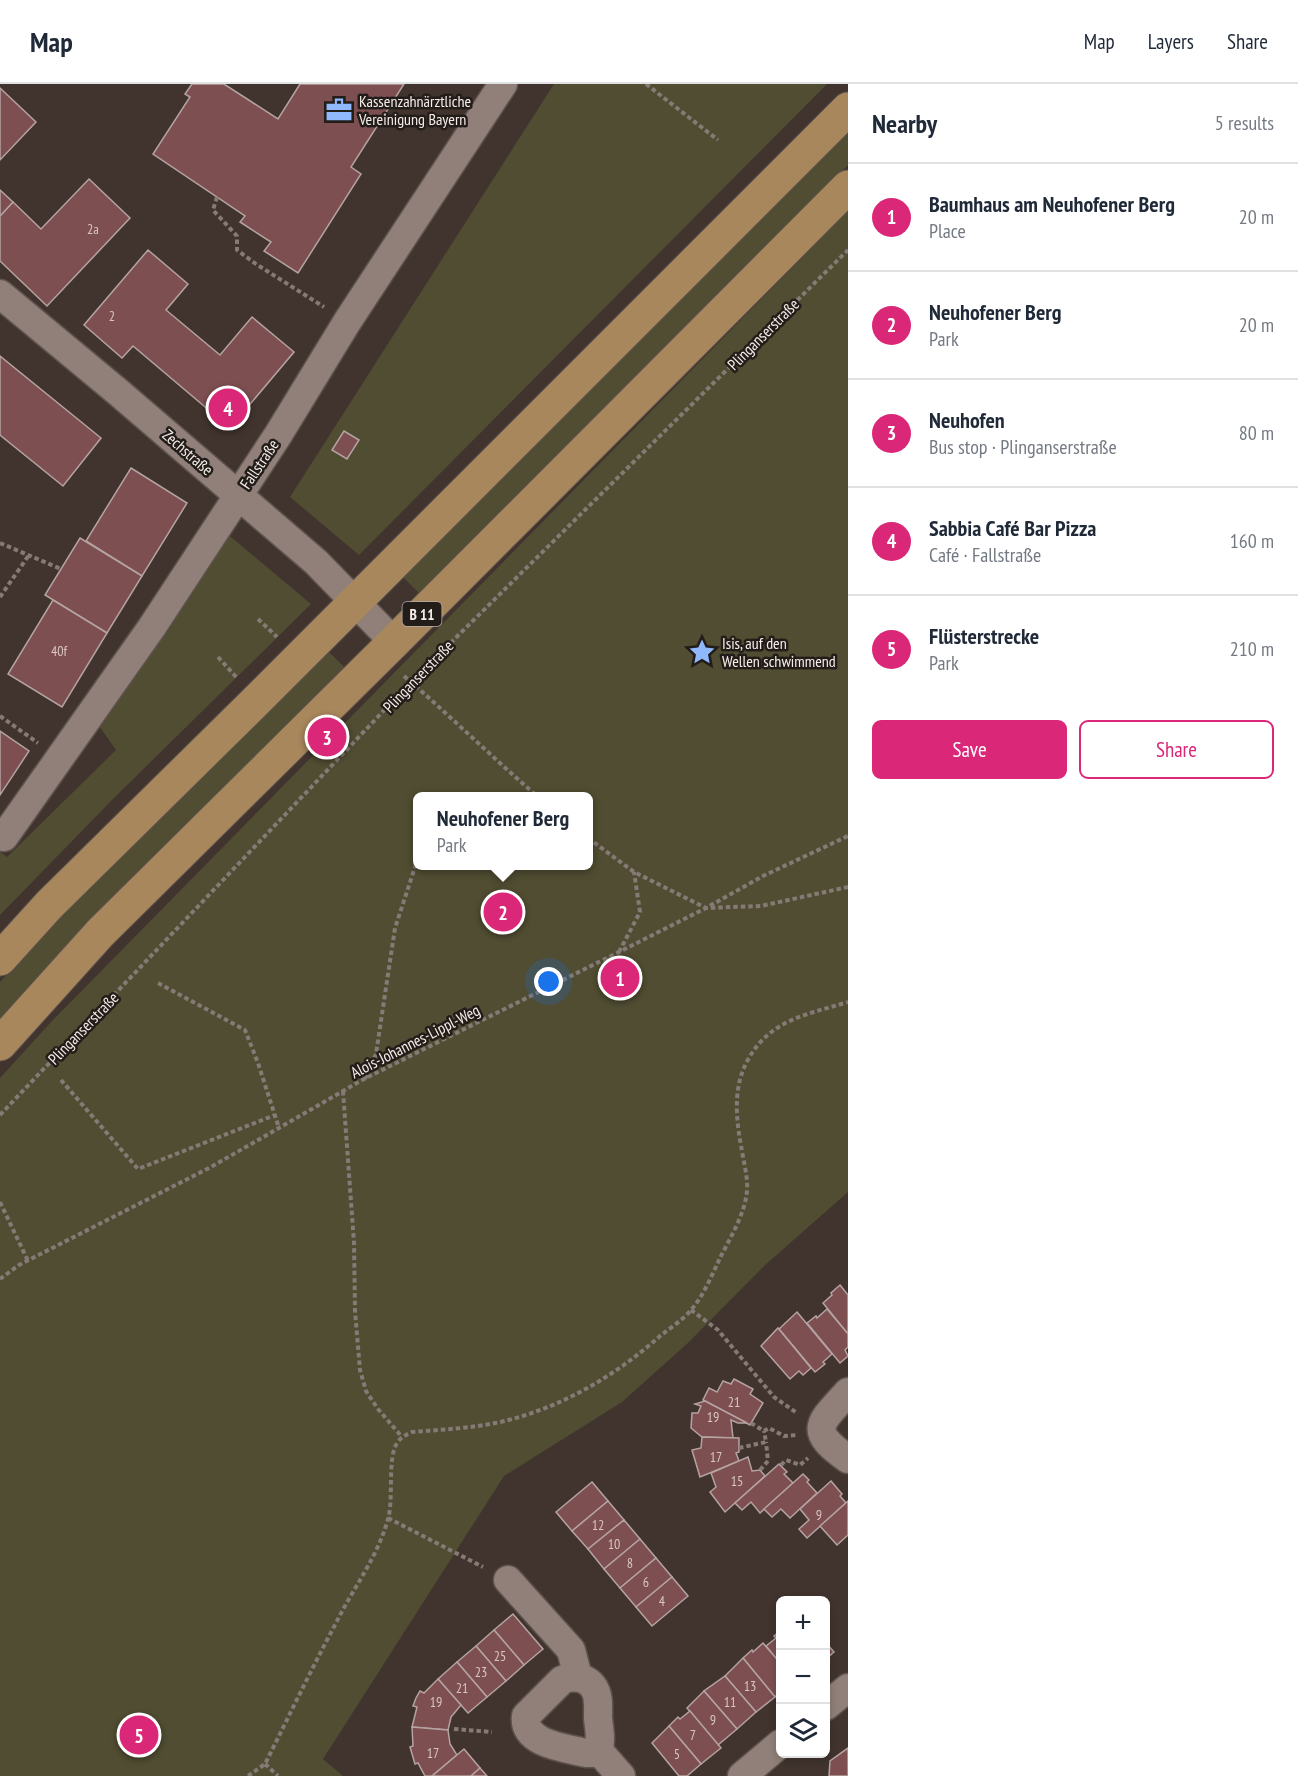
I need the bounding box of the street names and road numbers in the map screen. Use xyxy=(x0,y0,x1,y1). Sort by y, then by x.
street label: Plinganserstraße xyxy=(723,294,803,374)
street label: Zechstraße xyxy=(159,425,217,479)
street label: Fallstraße xyxy=(235,435,283,493)
road number: B 11 xyxy=(402,602,442,626)
street label: Plinganserstraße xyxy=(378,636,458,716)
street label: Plinganserstraße xyxy=(43,988,123,1068)
street label: Alois-Johannes-Lippl-Weg xyxy=(347,1000,483,1082)

